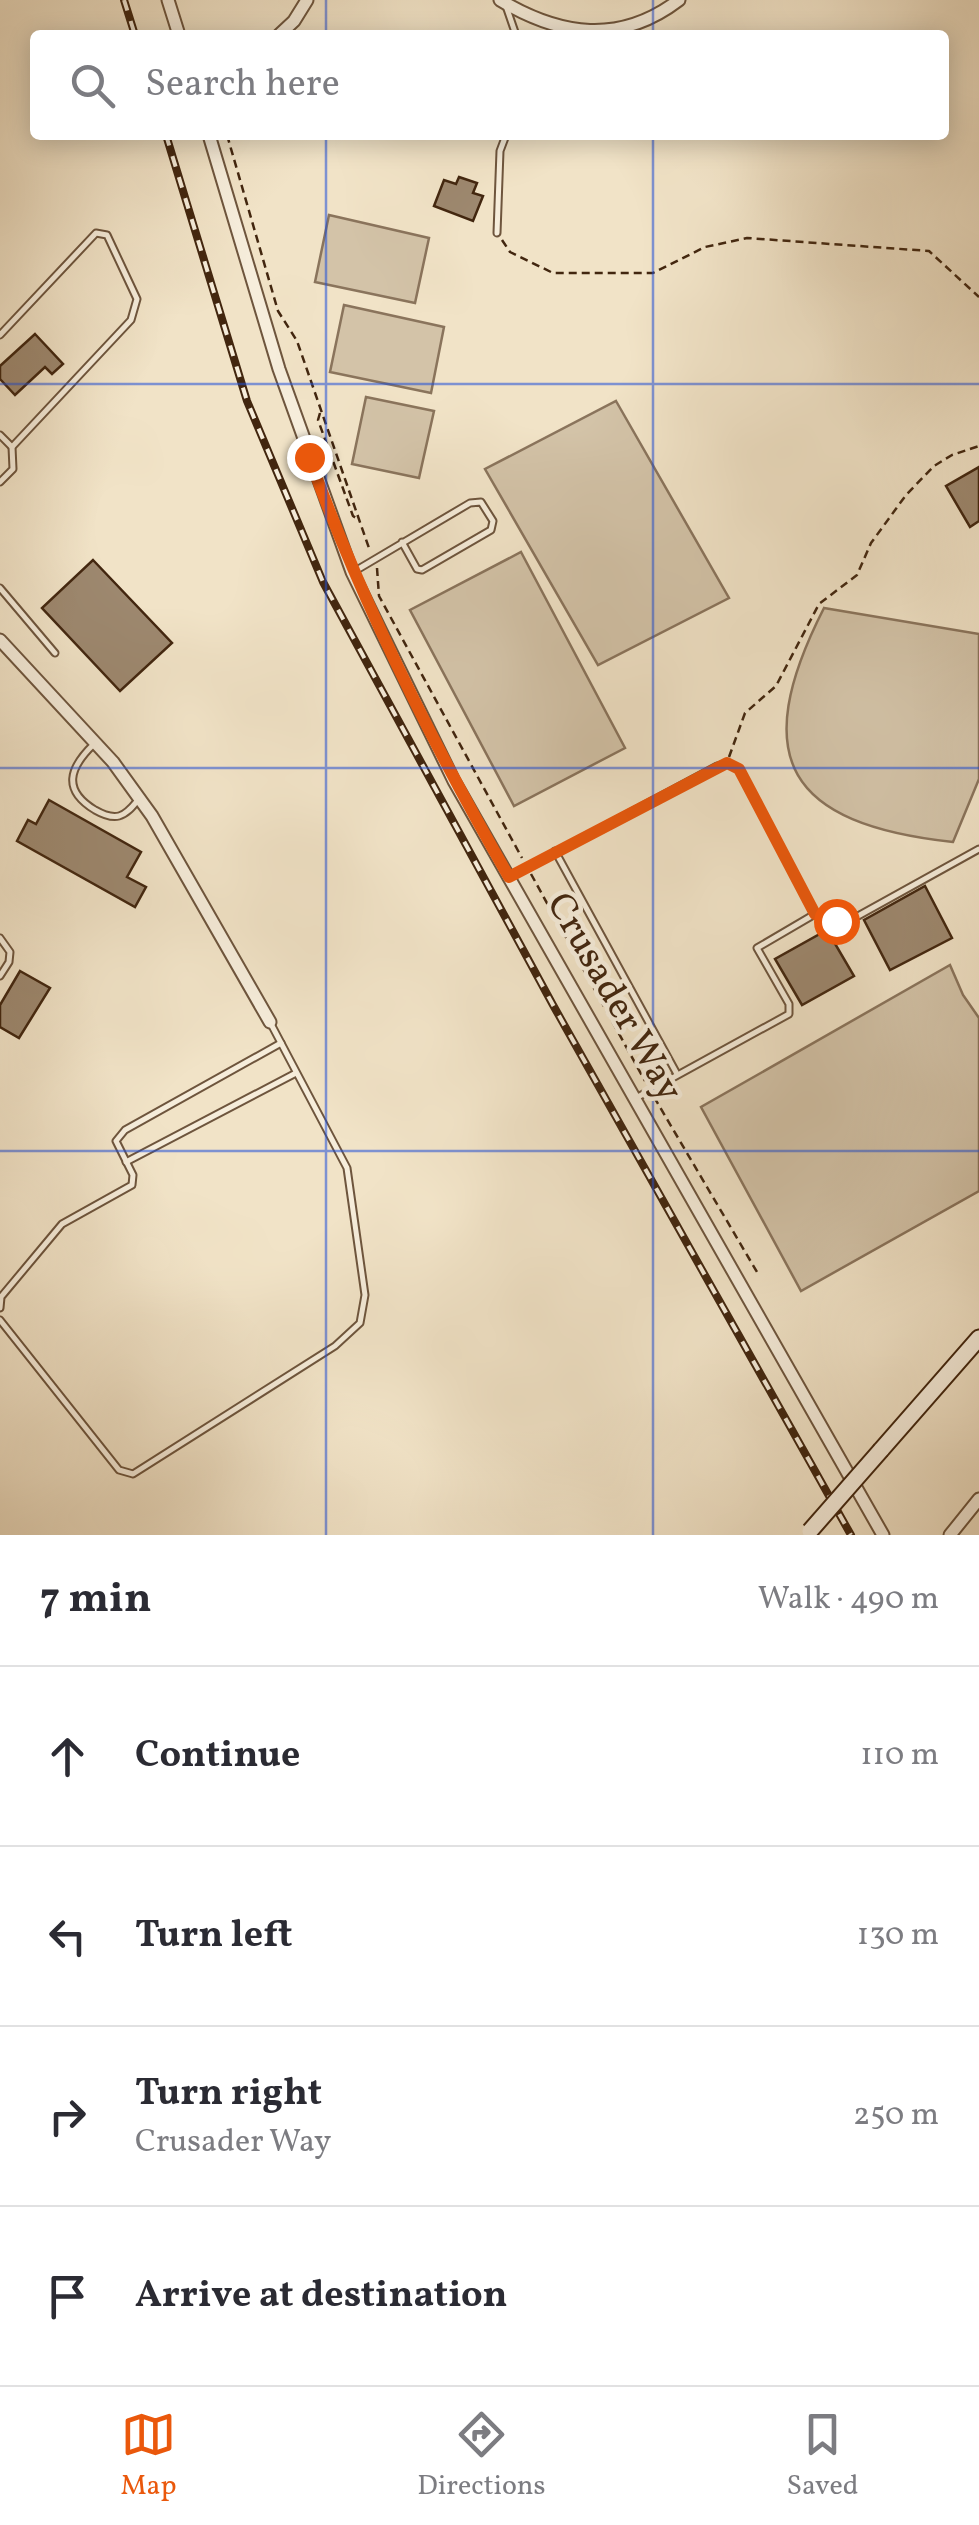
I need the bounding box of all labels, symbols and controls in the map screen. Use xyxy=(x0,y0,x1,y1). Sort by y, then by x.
search box xyxy=(30,30,949,140)
icon: search xyxy=(65,58,120,113)
text: Search here xyxy=(145,59,340,112)
route end xyxy=(287,435,333,481)
street label: Crusader Way xyxy=(532,884,694,1112)
route start xyxy=(814,899,860,945)
text: 7 min xyxy=(40,1571,152,1630)
text: Walk · 490 m xyxy=(758,1578,939,1622)
icon: ahead xyxy=(40,1729,95,1784)
text: Continue xyxy=(135,1730,300,1783)
text: 110 m xyxy=(860,1734,939,1778)
icon: left xyxy=(40,1909,95,1964)
text: Turn left xyxy=(135,1910,292,1963)
text: 130 m xyxy=(857,1914,939,1958)
text: Turn right xyxy=(135,2068,322,2121)
icon: right xyxy=(40,2089,95,2144)
text: 250 m xyxy=(853,2094,939,2138)
text: Crusader Way xyxy=(135,2121,331,2165)
icon: arrive xyxy=(40,2269,95,2324)
text: Arrive at destination xyxy=(135,2270,508,2323)
tab: Map xyxy=(120,2407,176,2506)
tab: Directions xyxy=(417,2407,546,2506)
tab: Saved xyxy=(786,2407,859,2506)

